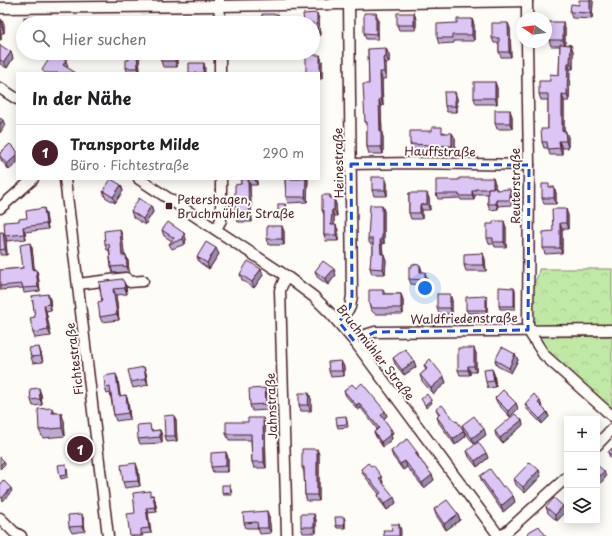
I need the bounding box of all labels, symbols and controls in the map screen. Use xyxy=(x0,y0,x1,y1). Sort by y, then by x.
north arrow xyxy=(516,12,552,48)
search box xyxy=(16,16,320,60)
icon: search xyxy=(30,27,52,49)
text: Hier suchen xyxy=(62,27,147,50)
text: In der Nähe xyxy=(32,85,131,111)
street label: Heinestraße xyxy=(328,127,348,199)
text: Transporte Milde xyxy=(70,132,199,155)
street label: Hauffstraße xyxy=(404,141,476,161)
text: 1 xyxy=(42,143,48,162)
text: 290 m xyxy=(263,143,304,162)
street label: Reuterstraße xyxy=(506,148,524,224)
text: Büro · Fichtestraße xyxy=(70,155,189,174)
place label: Petershagen, Bruchmühler Straße xyxy=(177,190,295,222)
marker: Petershagen, Bruchmühler Straße xyxy=(164,201,174,211)
your location xyxy=(415,278,435,298)
street label: Bruchmühler Straße xyxy=(333,300,419,404)
street label: Waldfriedenstraße xyxy=(410,308,518,328)
street label: Fichtestraße xyxy=(61,322,87,396)
street label: Jahnstraße xyxy=(261,373,281,439)
map controls xyxy=(564,416,600,524)
button: + xyxy=(564,416,600,452)
pin: 1 xyxy=(67,434,93,464)
button: − xyxy=(564,452,600,488)
button: layers xyxy=(564,488,600,524)

